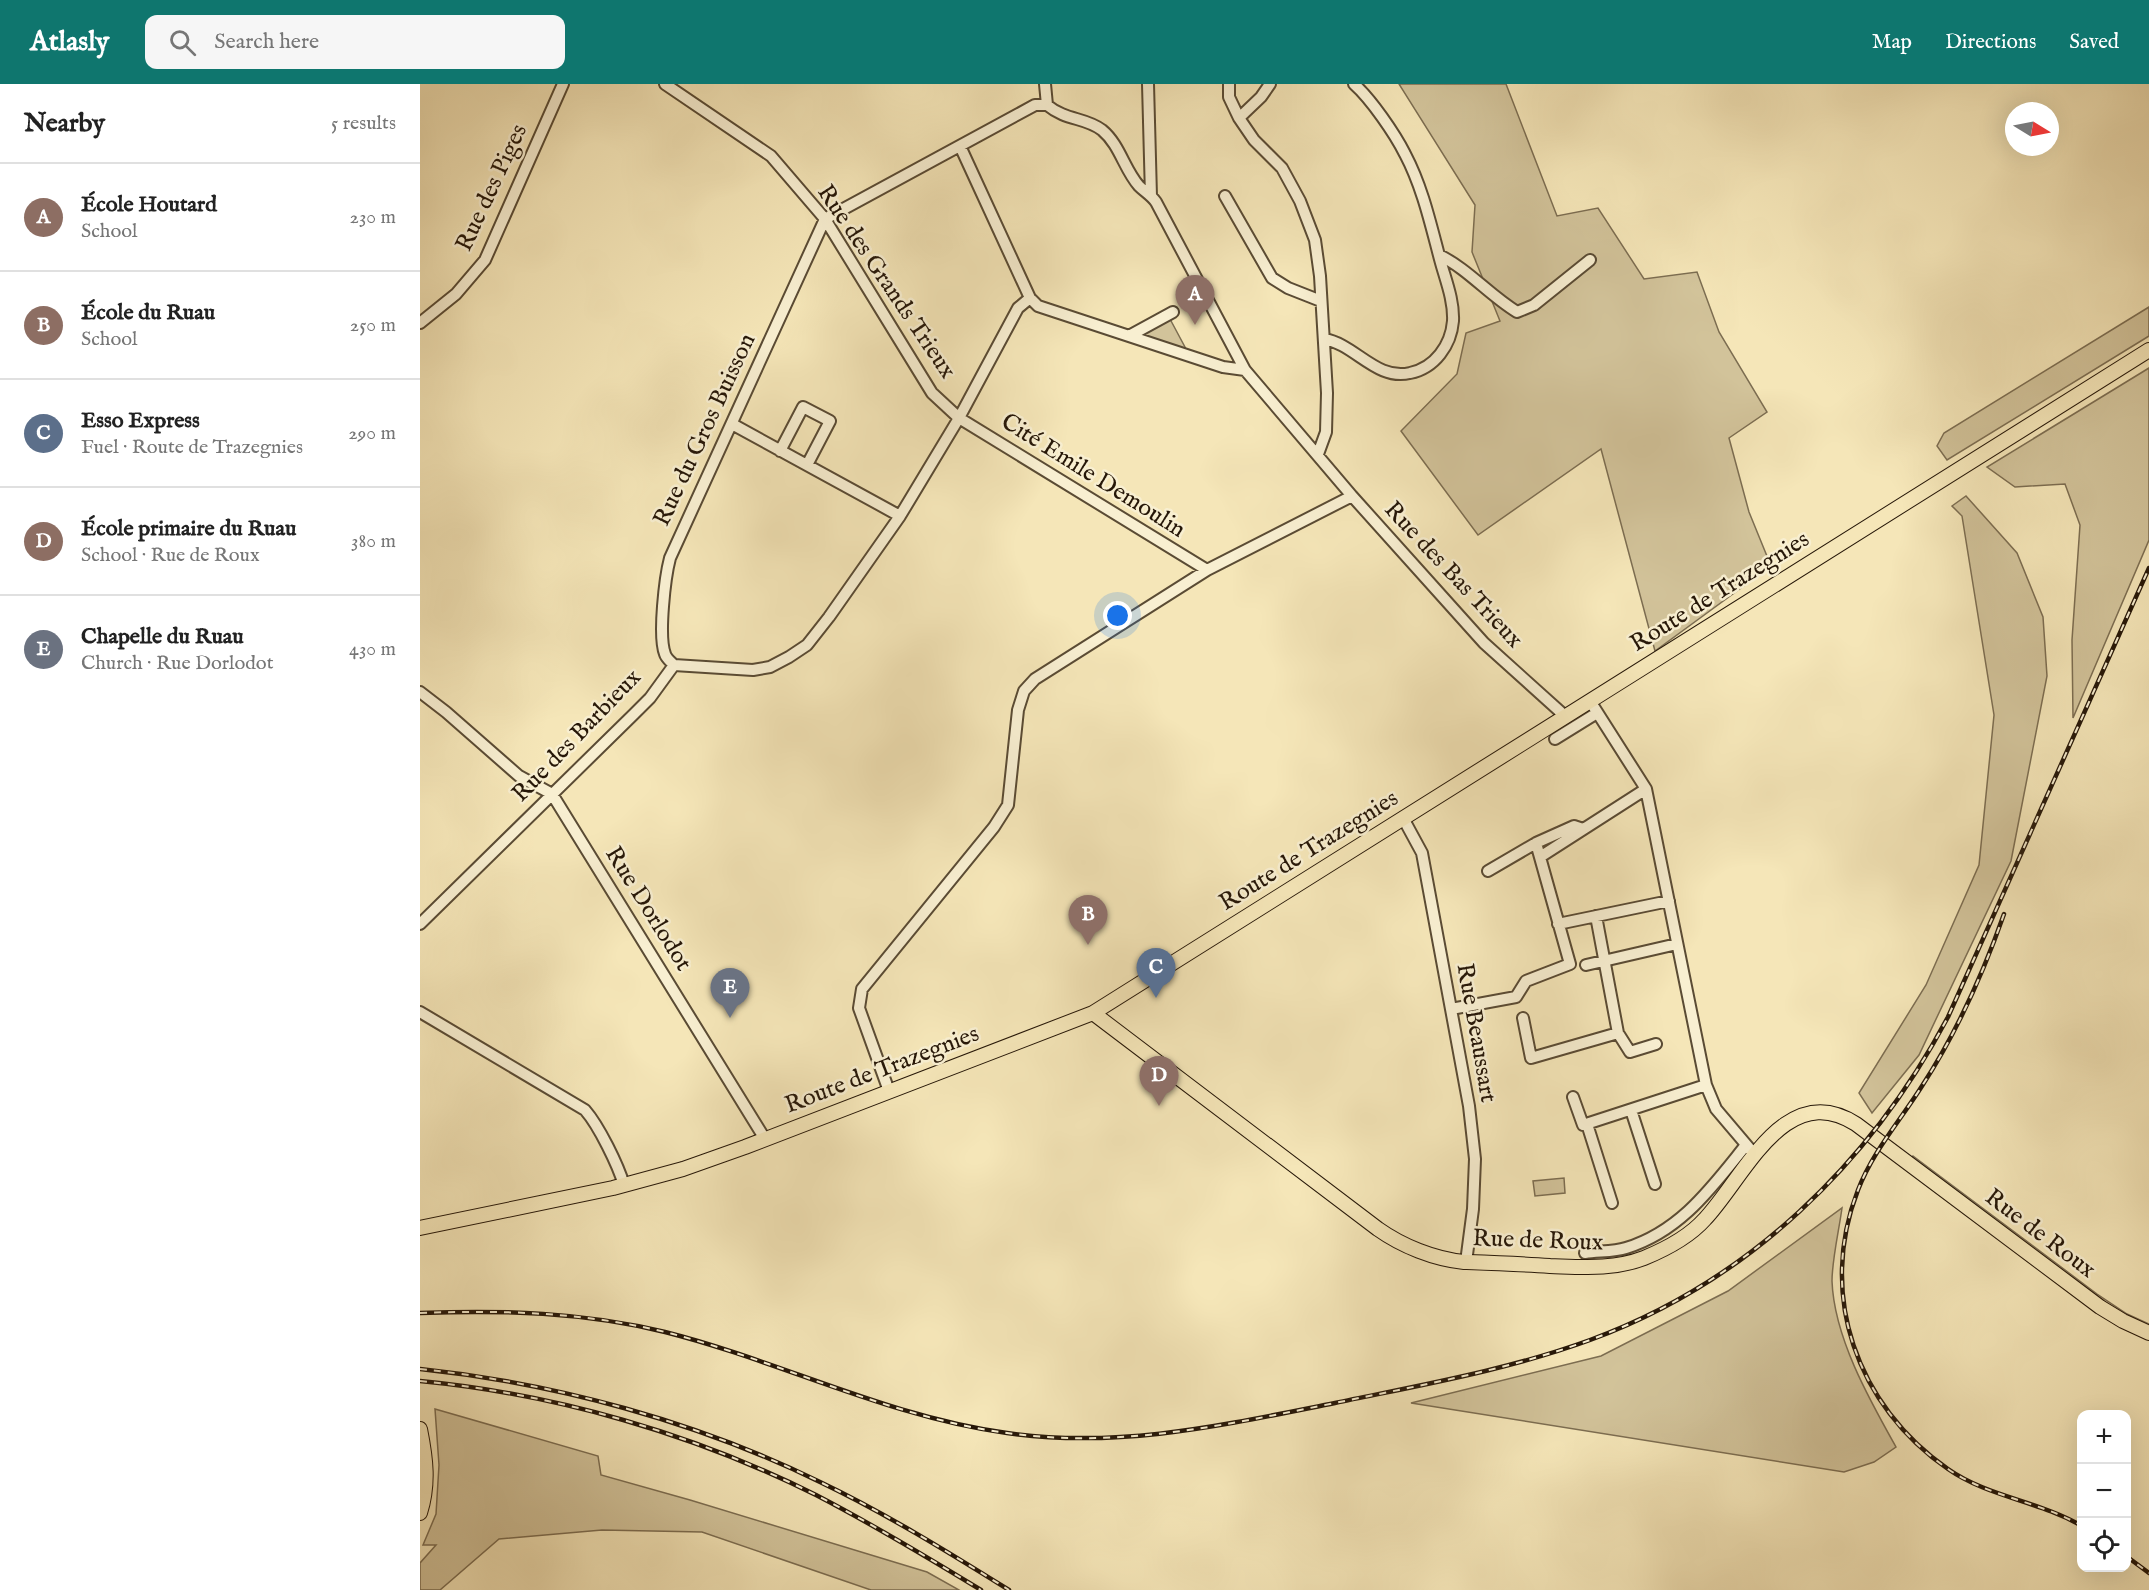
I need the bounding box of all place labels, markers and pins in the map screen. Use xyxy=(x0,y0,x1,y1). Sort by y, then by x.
pin: A xyxy=(1176,276,1214,325)
pin: B xyxy=(1068,896,1108,945)
pin: C xyxy=(1136,948,1176,998)
pin: E xyxy=(710,968,750,1018)
pin: D xyxy=(1140,1056,1178,1106)

